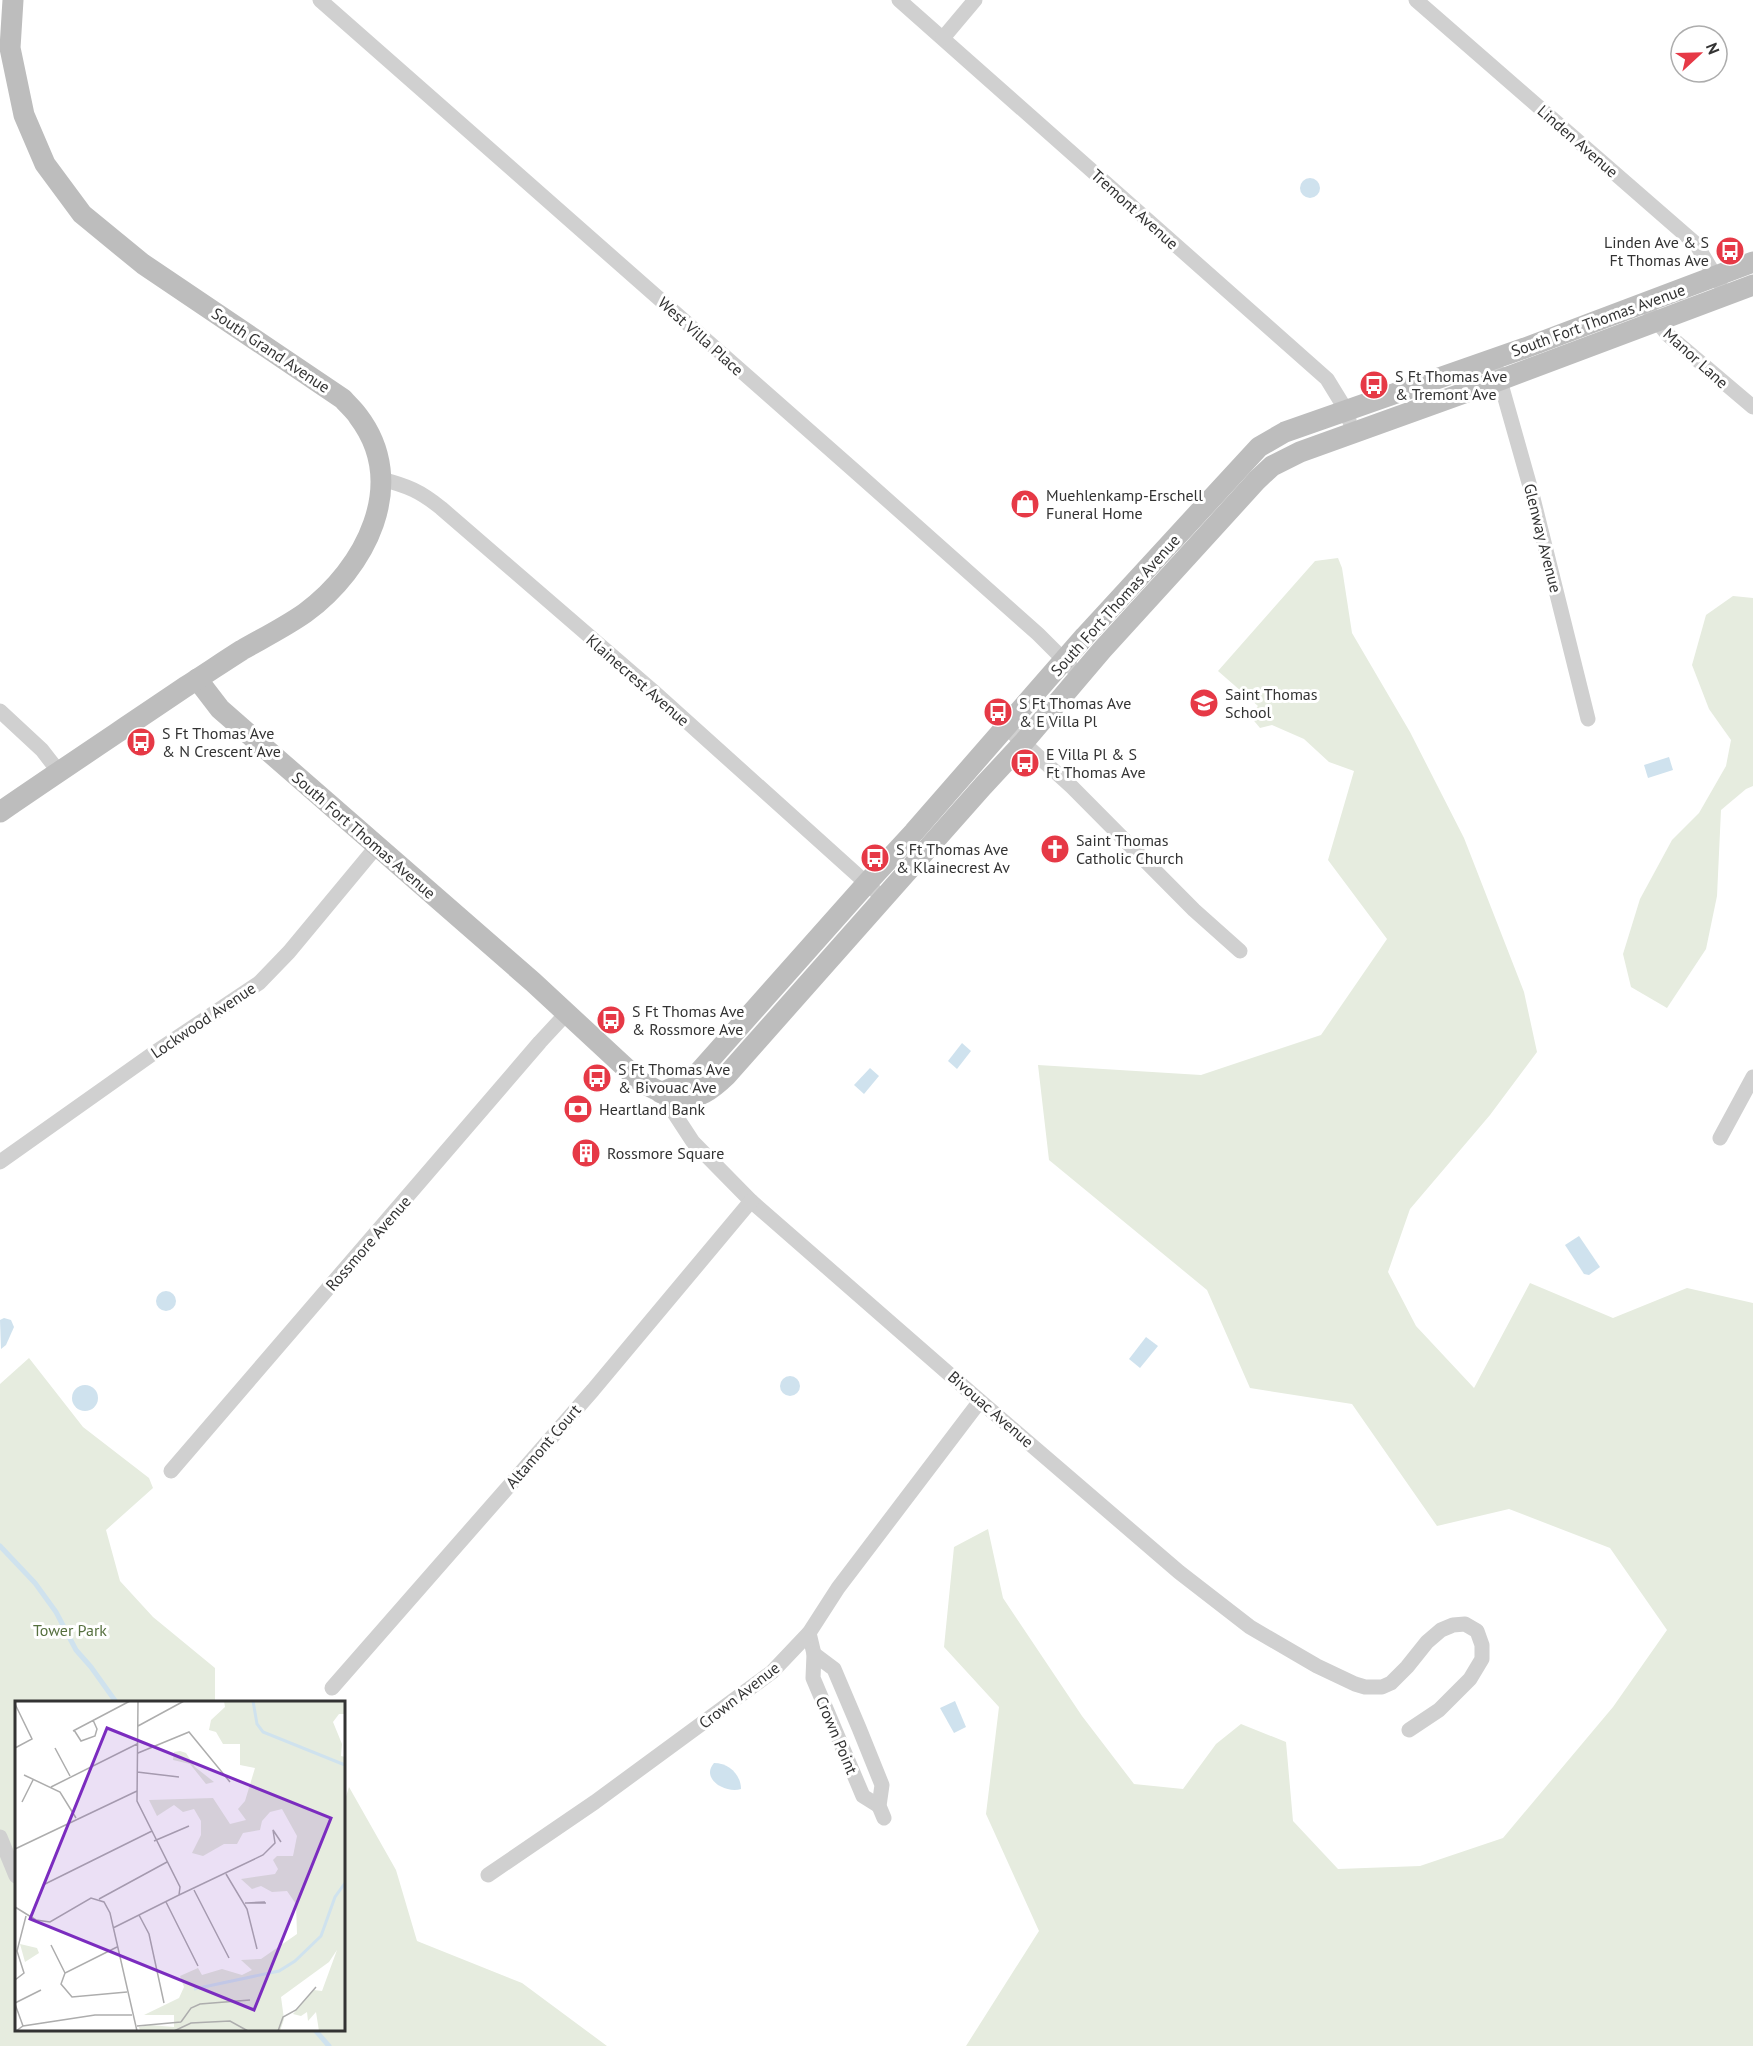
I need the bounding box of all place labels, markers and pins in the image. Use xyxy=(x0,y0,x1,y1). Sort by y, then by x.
place label: Linden Ave & S Ft Thomas Ave xyxy=(1604,232,1709,270)
bus stop icon: Linden Ave & S Ft Thomas Ave xyxy=(1714,235,1746,267)
place label: S Ft Thomas Ave & Tremont Ave xyxy=(1395,366,1507,404)
bus stop icon: S Ft Thomas Ave & Tremont Ave xyxy=(1358,369,1390,401)
place label: Muehlenkamp-Erschell Funeral Home xyxy=(1046,485,1203,523)
shop icon: Muehlenkamp-Erschell Funeral Home xyxy=(1009,488,1041,520)
place label: Saint Thomas School xyxy=(1225,684,1318,722)
school or university icon: Saint Thomas School xyxy=(1188,687,1220,719)
place label: S Ft Thomas Ave & E Villa Pl xyxy=(1019,693,1131,731)
bus stop icon: S Ft Thomas Ave & E Villa Pl xyxy=(982,696,1014,728)
place label: S Ft Thomas Ave & N Crescent Ave xyxy=(162,723,281,761)
bus stop icon: S Ft Thomas Ave & N Crescent Ave xyxy=(125,726,157,758)
place label: E Villa Pl & S Ft Thomas Ave xyxy=(1046,744,1146,782)
bus stop icon: E Villa Pl & S Ft Thomas Ave xyxy=(1009,747,1041,779)
place label: Saint Thomas Catholic Church xyxy=(1076,830,1184,868)
church icon: Saint Thomas Catholic Church xyxy=(1039,833,1071,865)
place label: S Ft Thomas Ave & Klainecrest Av xyxy=(896,839,1010,877)
bus stop icon: S Ft Thomas Ave & Klainecrest Av xyxy=(859,842,891,874)
place label: S Ft Thomas Ave & Rossmore Ave xyxy=(632,1001,744,1039)
bus stop icon: S Ft Thomas Ave & Rossmore Ave xyxy=(595,1004,627,1036)
place label: S Ft Thomas Ave & Bivouac Ave xyxy=(618,1059,730,1097)
bus stop icon: S Ft Thomas Ave & Bivouac Ave xyxy=(581,1062,613,1094)
bank icon: Heartland Bank xyxy=(562,1093,594,1125)
place label: Heartland Bank xyxy=(599,1099,705,1119)
building icon: Rossmore Square xyxy=(570,1137,602,1169)
place label: Rossmore Square xyxy=(607,1143,724,1163)

